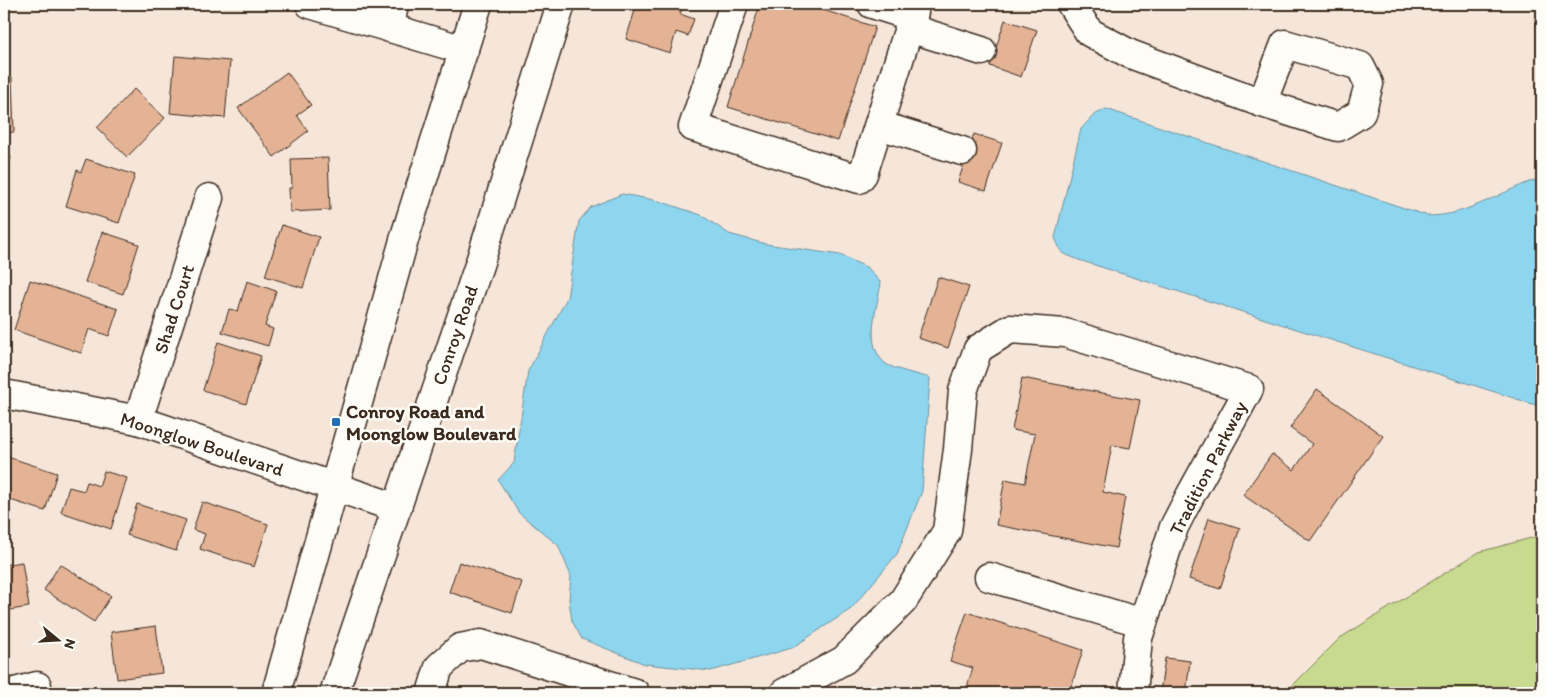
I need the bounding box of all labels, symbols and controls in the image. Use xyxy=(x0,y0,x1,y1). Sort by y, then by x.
street label: Shad Court xyxy=(149,262,199,356)
street label: Conroy Road xyxy=(427,281,483,388)
street label: Tradition Parkway xyxy=(1164,397,1252,539)
place label: Conroy Road and Moonglow Boulevard xyxy=(346,400,517,445)
street label: Moonglow Boulevard xyxy=(117,407,287,481)
marker: Conroy Road and Moonglow Boulevard xyxy=(330,416,342,428)
north arrow xyxy=(32,614,82,664)
text: N xyxy=(60,637,79,651)

